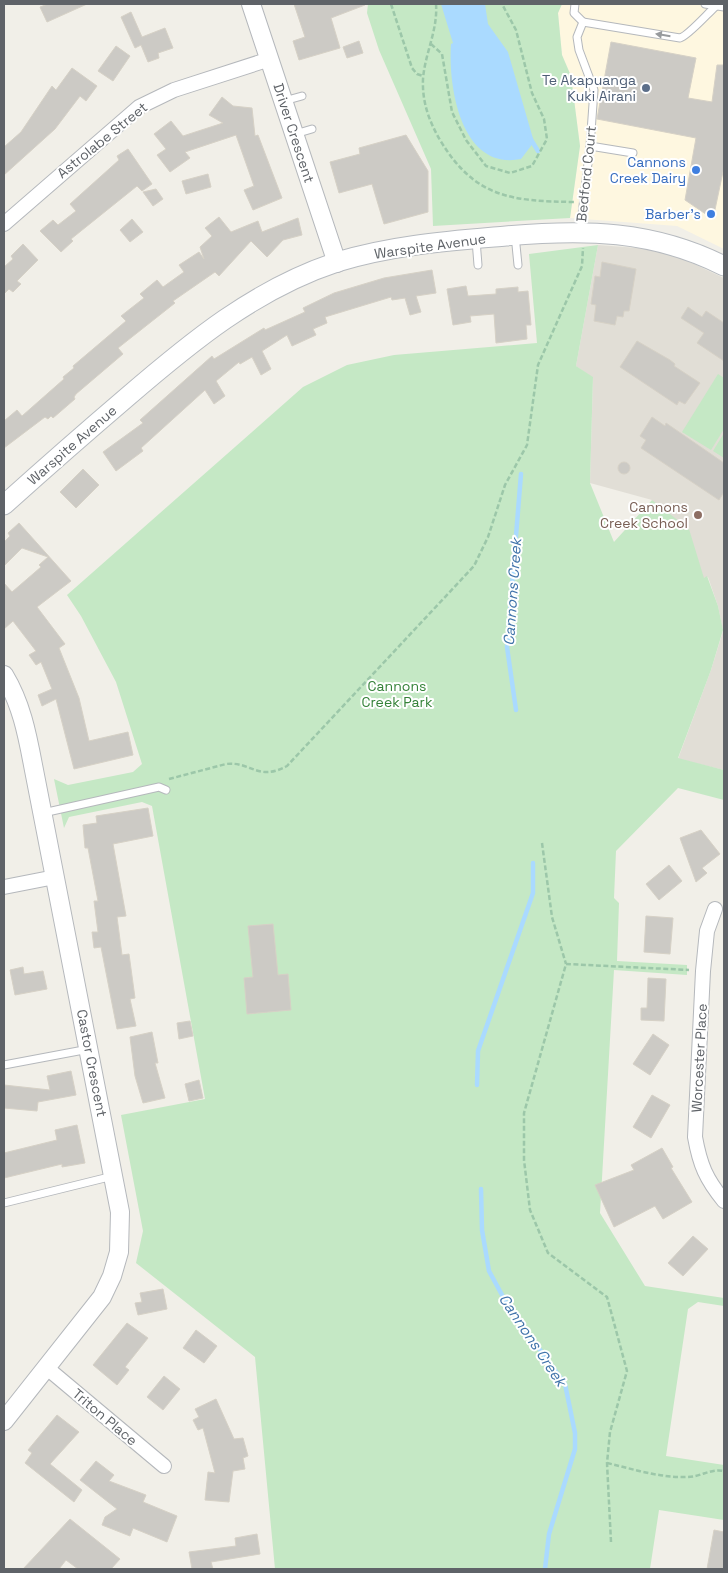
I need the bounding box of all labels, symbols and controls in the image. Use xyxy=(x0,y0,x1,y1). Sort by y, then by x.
one-way arrow xyxy=(655,31,671,39)
place label: Te Akapuanga Kuki Airani xyxy=(542,71,636,105)
street label: Driver Crescent xyxy=(269,81,319,185)
marker: Te Akapuanga Kuki Airani xyxy=(640,82,652,94)
street label: Astrolabe Street xyxy=(53,98,151,182)
street label: Bedford Court xyxy=(572,125,600,223)
place label: Cannons Creek Dairy xyxy=(610,153,686,187)
marker: Cannons Creek Dairy xyxy=(690,164,702,176)
place label: Barber's xyxy=(645,205,701,223)
marker: Barber's xyxy=(705,208,717,220)
street label: Warspite Avenue xyxy=(373,229,487,263)
street label: Warspite Avenue xyxy=(24,401,120,489)
place label: Cannons Creek School xyxy=(600,498,688,532)
marker: Cannons Creek School xyxy=(692,509,704,521)
water label: Cannons Creek xyxy=(499,536,525,646)
park label: Cannons Creek Park xyxy=(362,677,433,711)
street label: Worcester Place xyxy=(687,1003,711,1113)
street label: Castor Crescent xyxy=(73,1008,111,1118)
water label: Cannons Creek xyxy=(495,1290,572,1392)
street label: Triton Place xyxy=(69,1385,141,1449)

